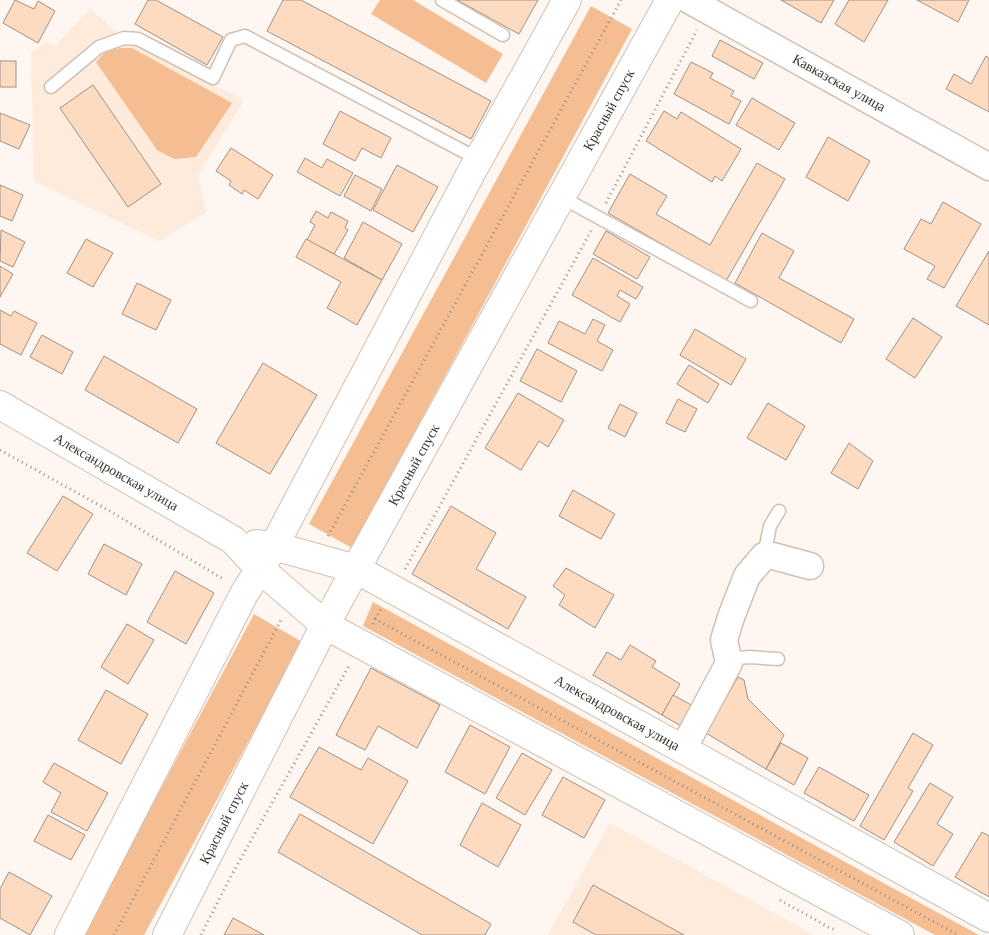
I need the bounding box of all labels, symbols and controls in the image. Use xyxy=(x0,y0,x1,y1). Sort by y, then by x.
street label: Кавказская улица xyxy=(790,51,889,115)
street label: Красный спуск xyxy=(581,67,638,153)
street label: Красный спуск xyxy=(386,422,443,508)
street label: Александровская улица xyxy=(51,430,181,514)
street label: Александровская улица xyxy=(552,672,683,754)
street label: Красный спуск xyxy=(197,779,251,867)

